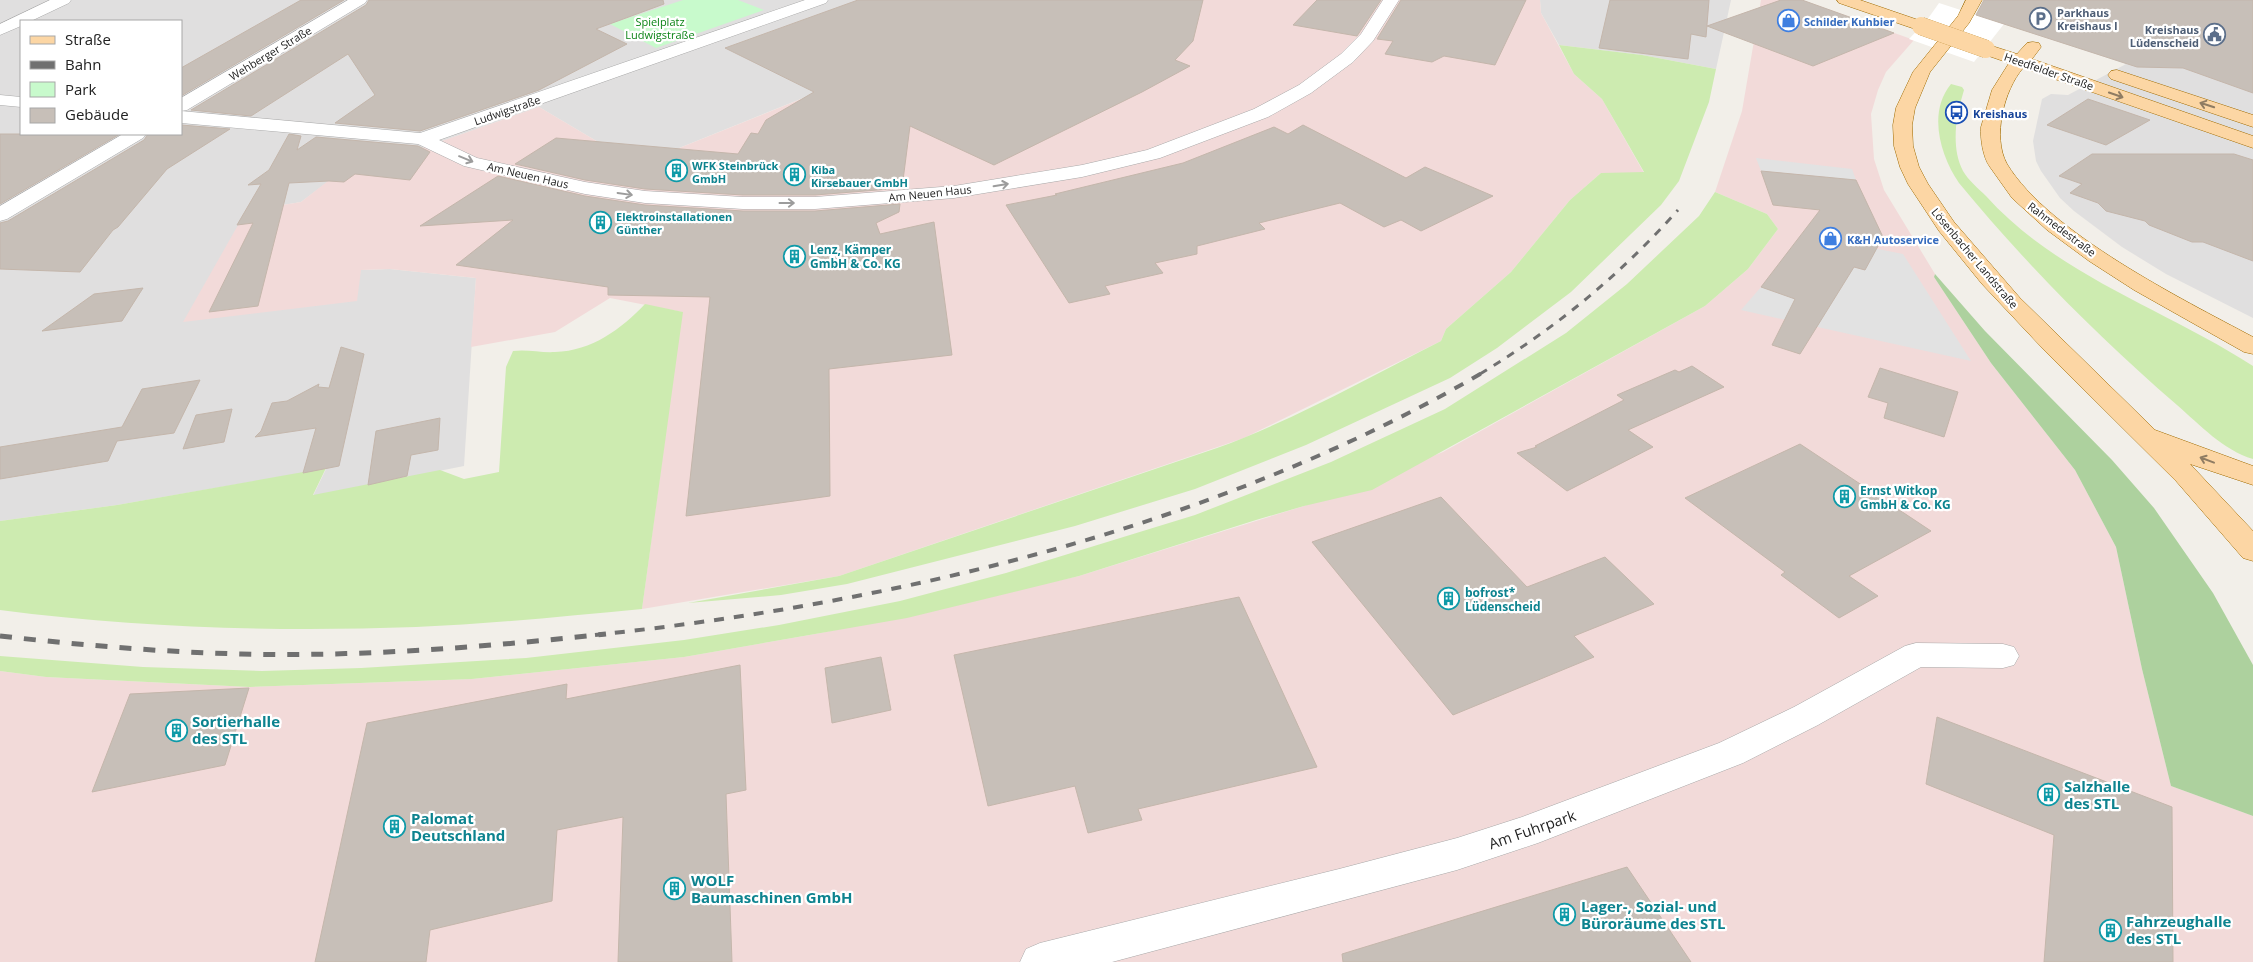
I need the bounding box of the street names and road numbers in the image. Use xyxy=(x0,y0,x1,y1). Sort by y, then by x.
street label: Wehberger Straße xyxy=(226,22,314,84)
street label: Heedfelder Straße xyxy=(2002,49,2096,93)
street label: Ludwigstraße xyxy=(472,92,542,128)
street label: Am Neuen Haus xyxy=(486,158,570,192)
street label: Am Neuen Haus xyxy=(888,181,972,205)
street label: Rahmedestraße xyxy=(2025,198,2099,260)
street label: Lösenbacher Landstraße xyxy=(1928,205,2022,311)
street label: Am Fuhrpark xyxy=(1486,805,1578,853)

